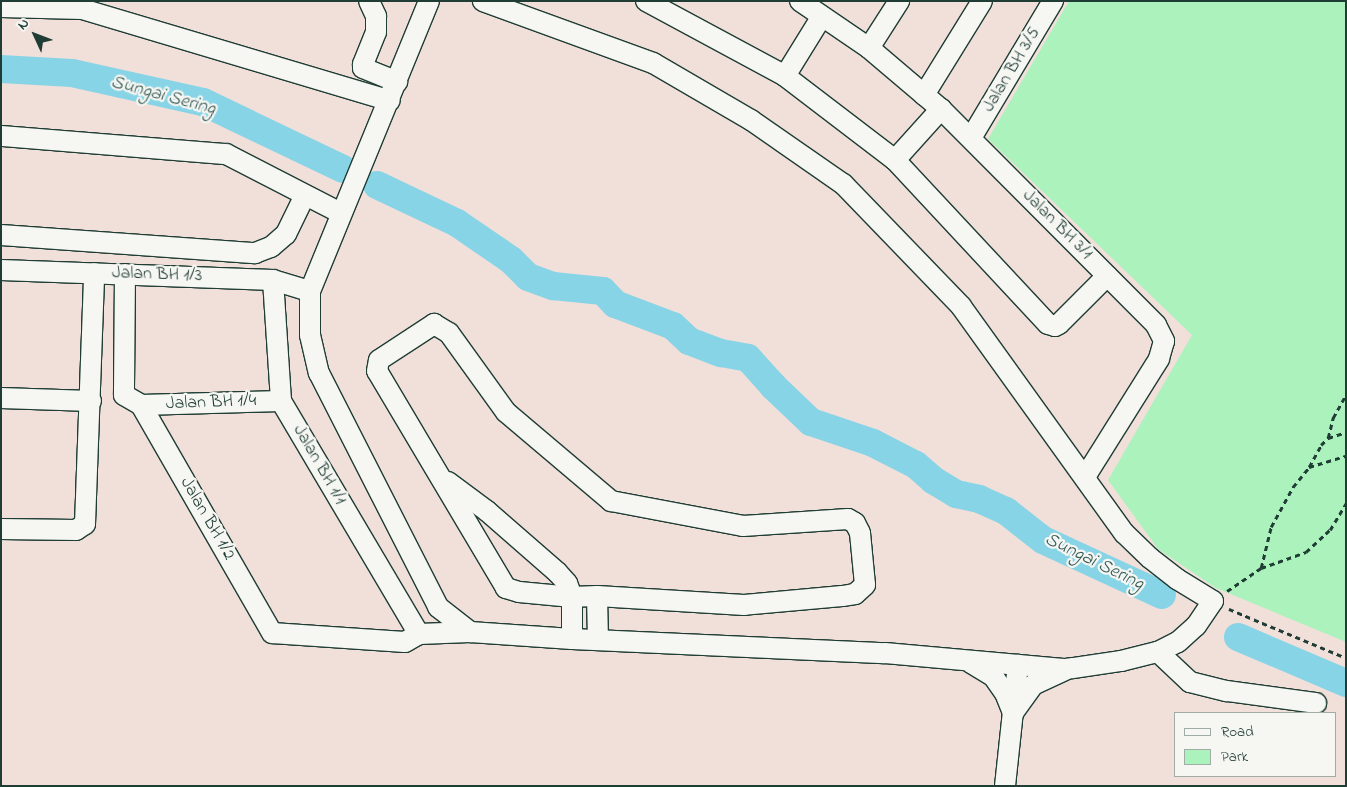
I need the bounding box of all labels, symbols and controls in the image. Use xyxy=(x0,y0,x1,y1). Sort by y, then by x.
north arrow xyxy=(10,10,60,60)
text: N xyxy=(13,14,35,35)
street label: Jalan BH 3/5 xyxy=(978,24,1046,116)
water label: Sungai Sering xyxy=(108,71,218,121)
street label: Jalan BH 3/1 xyxy=(1017,185,1097,265)
street label: Jalan BH 1/3 xyxy=(111,263,203,287)
street label: Jalan BH 1/4 xyxy=(165,391,257,415)
street label: Jalan BH 1/1 xyxy=(287,421,351,509)
street label: Jalan BH 1/2 xyxy=(175,474,239,564)
water label: Sungai Sering xyxy=(1041,528,1147,596)
legend xyxy=(1174,712,1337,777)
text: Road xyxy=(1221,721,1254,743)
text: Park xyxy=(1221,746,1248,768)

